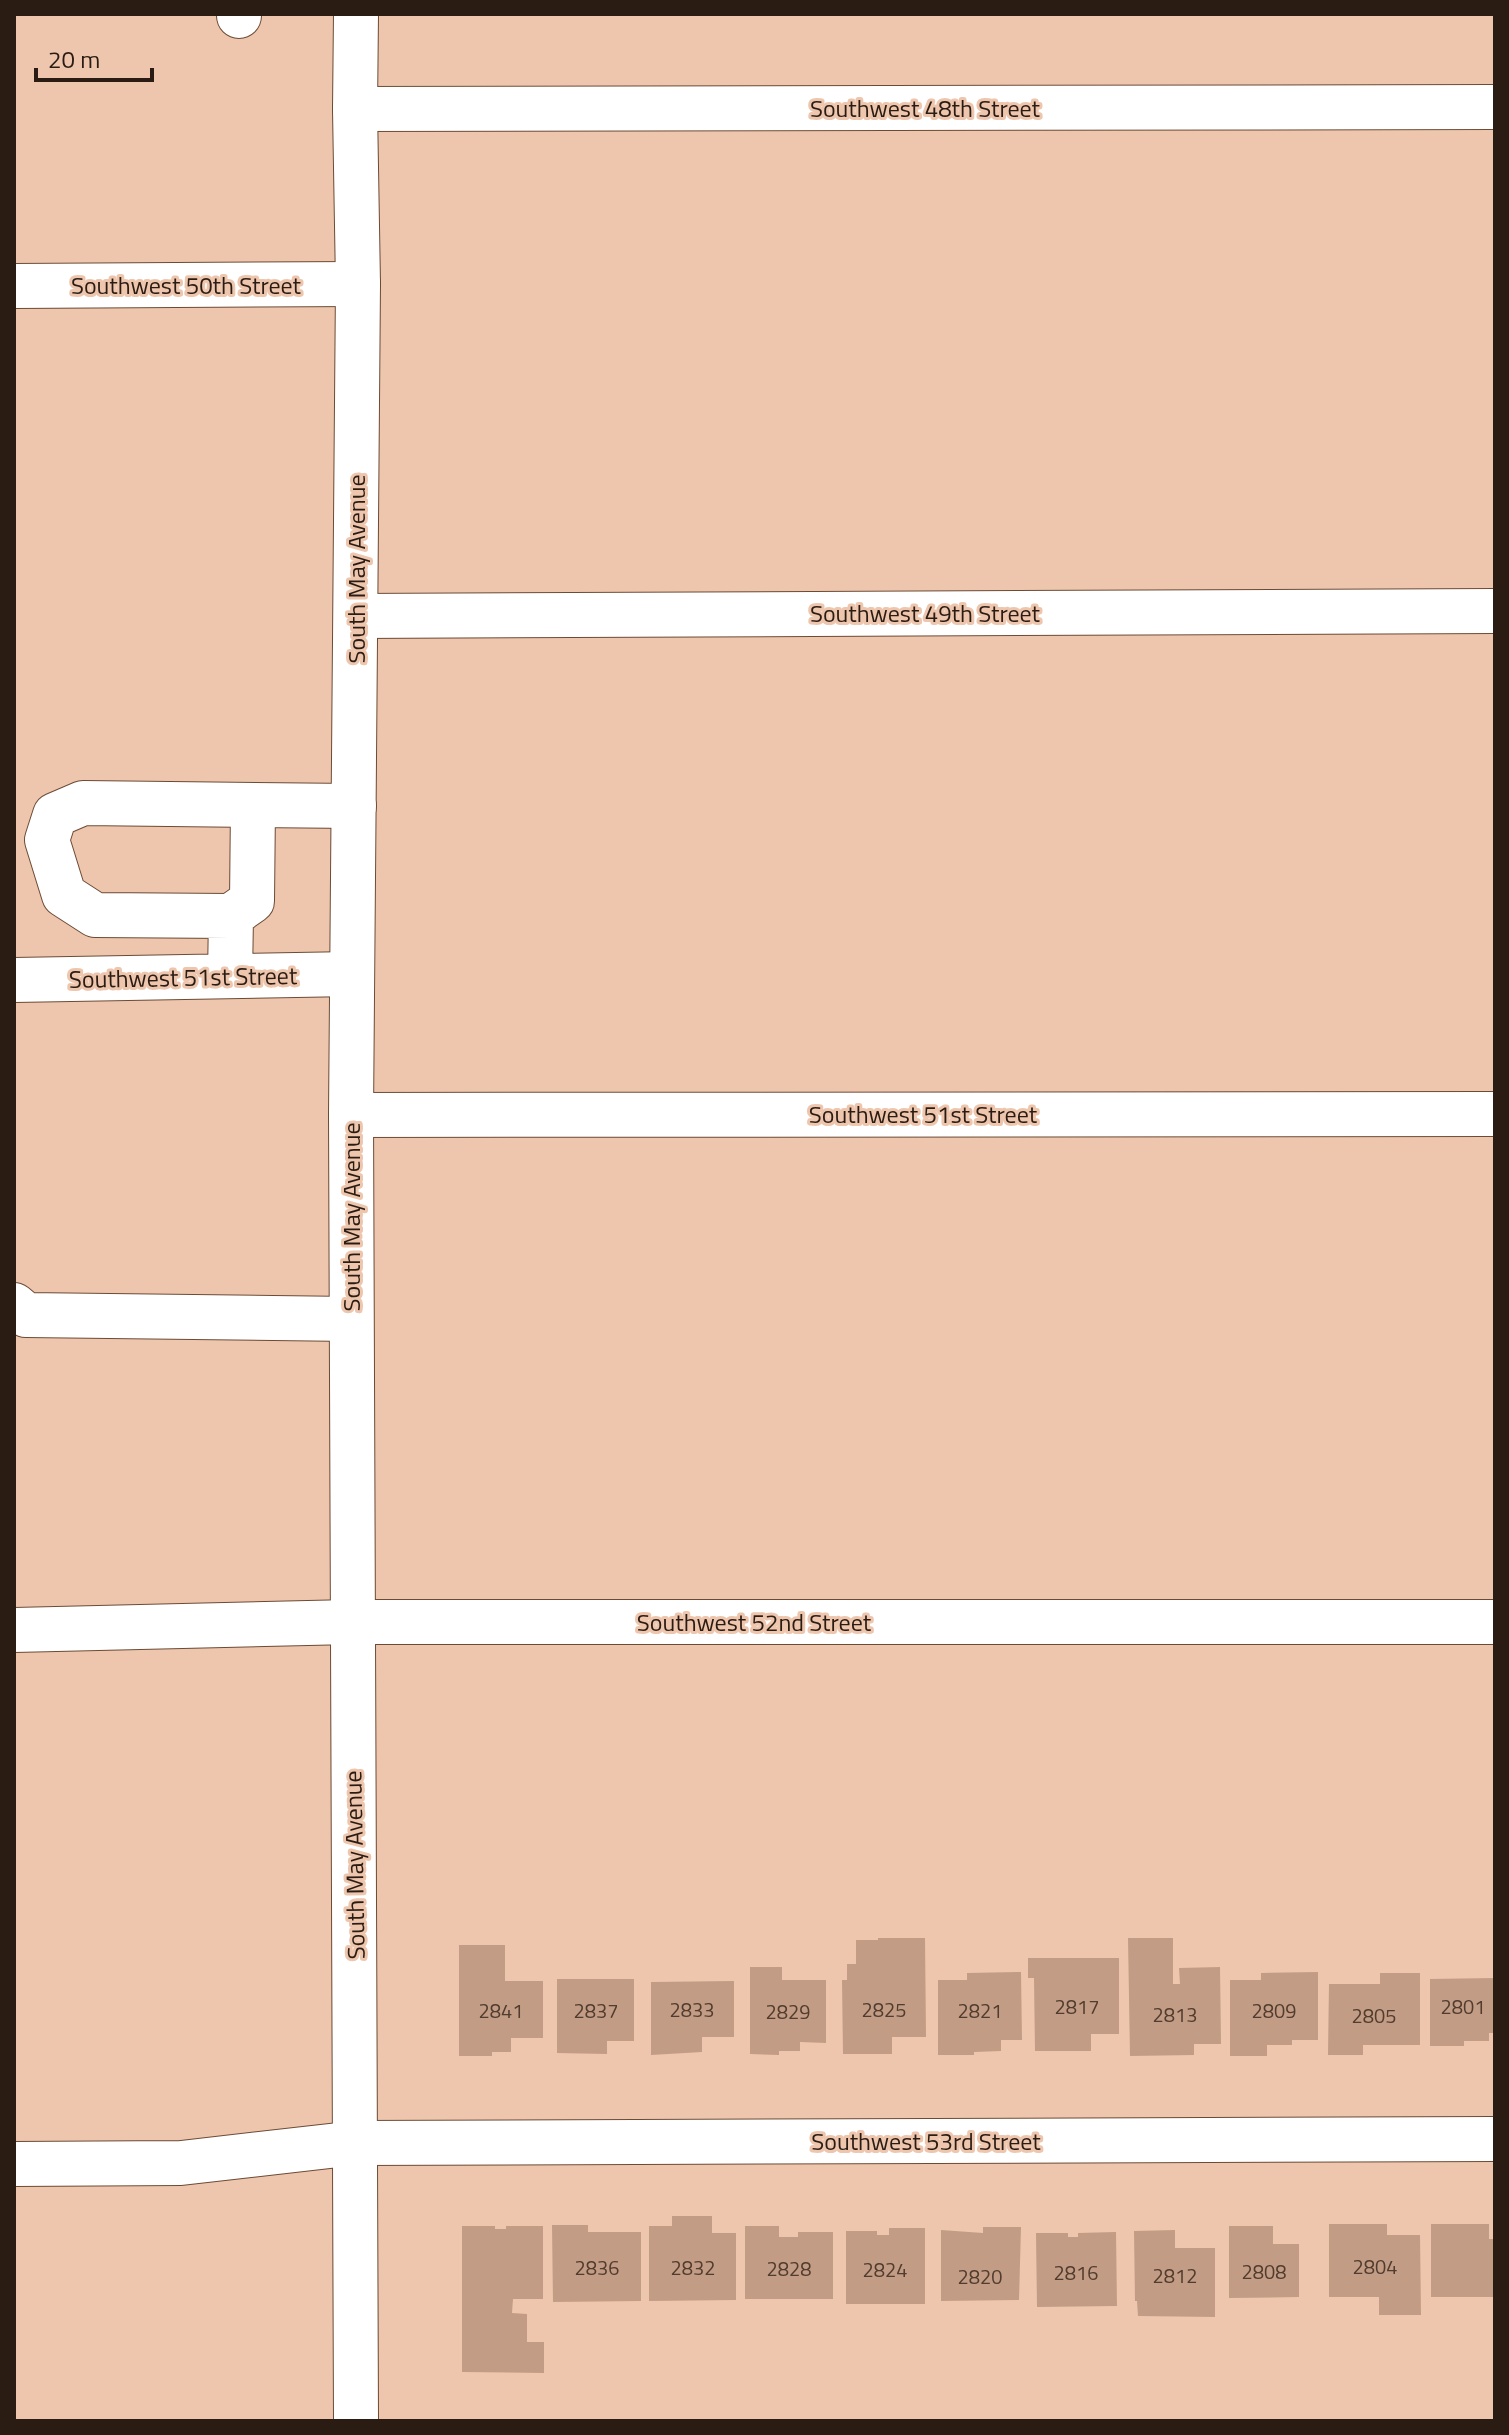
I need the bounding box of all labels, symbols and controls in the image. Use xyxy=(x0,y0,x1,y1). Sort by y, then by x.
scale bar xyxy=(36,32,152,82)
text: 20 m xyxy=(48,41,100,77)
street label: Southwest 48th Street xyxy=(810,90,1041,126)
street label: Southwest 50th Street xyxy=(71,267,302,303)
street label: South May Avenue xyxy=(338,474,374,664)
street label: Southwest 49th Street xyxy=(810,595,1041,631)
street label: Southwest 51st Street xyxy=(69,957,298,997)
street label: Southwest 51st Street xyxy=(809,1096,1038,1132)
street label: South May Avenue xyxy=(333,1122,369,1312)
street label: Southwest 52nd Street xyxy=(637,1604,872,1640)
street label: South May Avenue xyxy=(334,1770,374,1960)
house number: 2817 xyxy=(1055,1991,1099,2022)
house number: 2801 xyxy=(1441,1991,1485,2022)
house number: 2833 xyxy=(670,1994,714,2025)
house number: 2825 xyxy=(862,1994,906,2025)
house number: 2841 xyxy=(479,1995,523,2026)
house number: 2837 xyxy=(574,1995,618,2026)
house number: 2821 xyxy=(958,1995,1002,2026)
house number: 2809 xyxy=(1252,1995,1296,2026)
house number: 2829 xyxy=(766,1996,810,2027)
house number: 2813 xyxy=(1153,1999,1197,2030)
house number: 2805 xyxy=(1352,2000,1396,2031)
street label: Southwest 53rd Street xyxy=(811,2123,1041,2159)
house number: 2804 xyxy=(1353,2251,1397,2282)
house number: 2836 xyxy=(575,2252,619,2283)
house number: 2832 xyxy=(671,2252,715,2283)
house number: 2828 xyxy=(767,2253,811,2284)
house number: 2824 xyxy=(863,2254,907,2285)
house number: 2808 xyxy=(1242,2256,1286,2287)
house number: 2816 xyxy=(1054,2257,1098,2288)
house number: 2812 xyxy=(1153,2260,1197,2291)
house number: 2820 xyxy=(958,2261,1002,2292)

